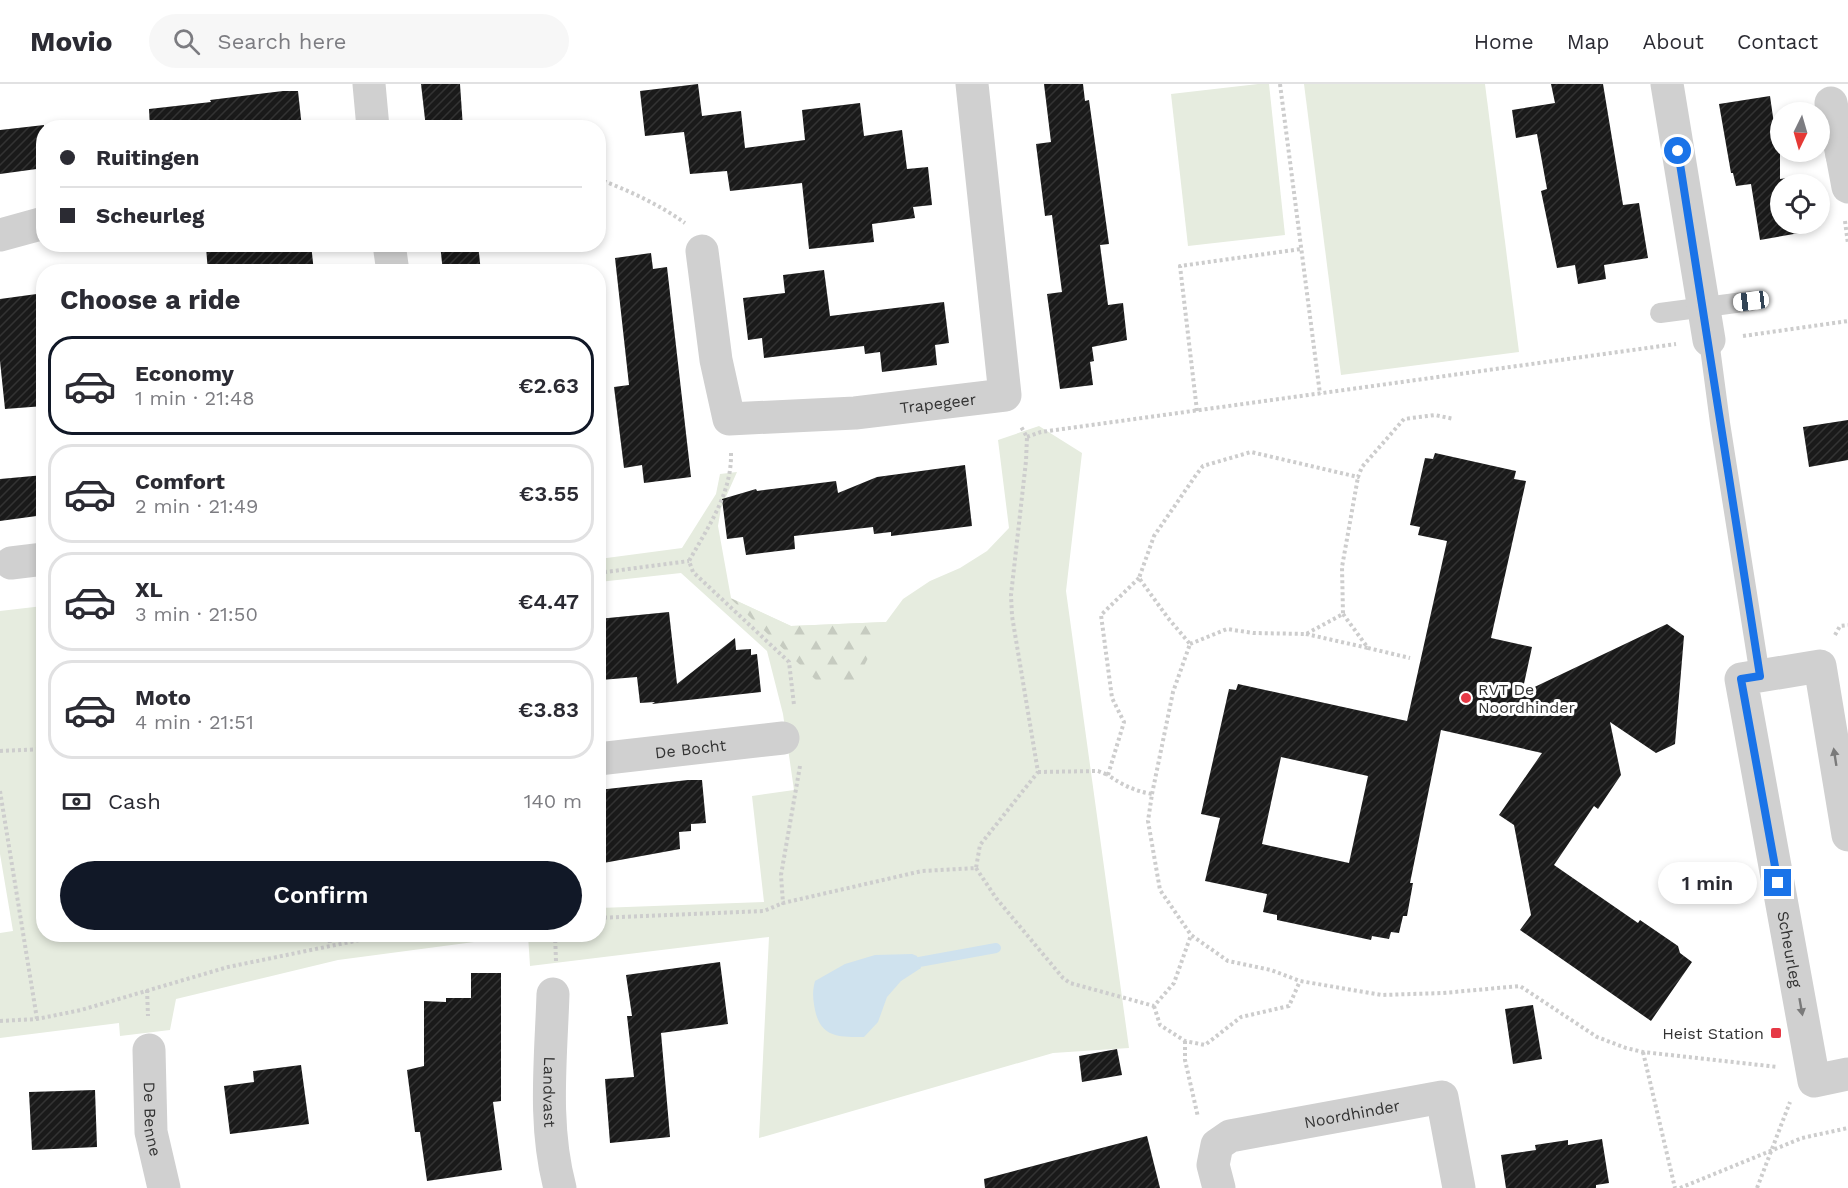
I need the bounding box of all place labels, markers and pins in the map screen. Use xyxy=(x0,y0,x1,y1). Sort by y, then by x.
place label: RVT De Noordhinder xyxy=(1478,680,1575,717)
marker: RVT De Noordhinder xyxy=(1459,691,1473,705)
place label: Heist Station xyxy=(1662,1024,1764,1043)
marker: Heist Station xyxy=(1769,1026,1783,1040)

